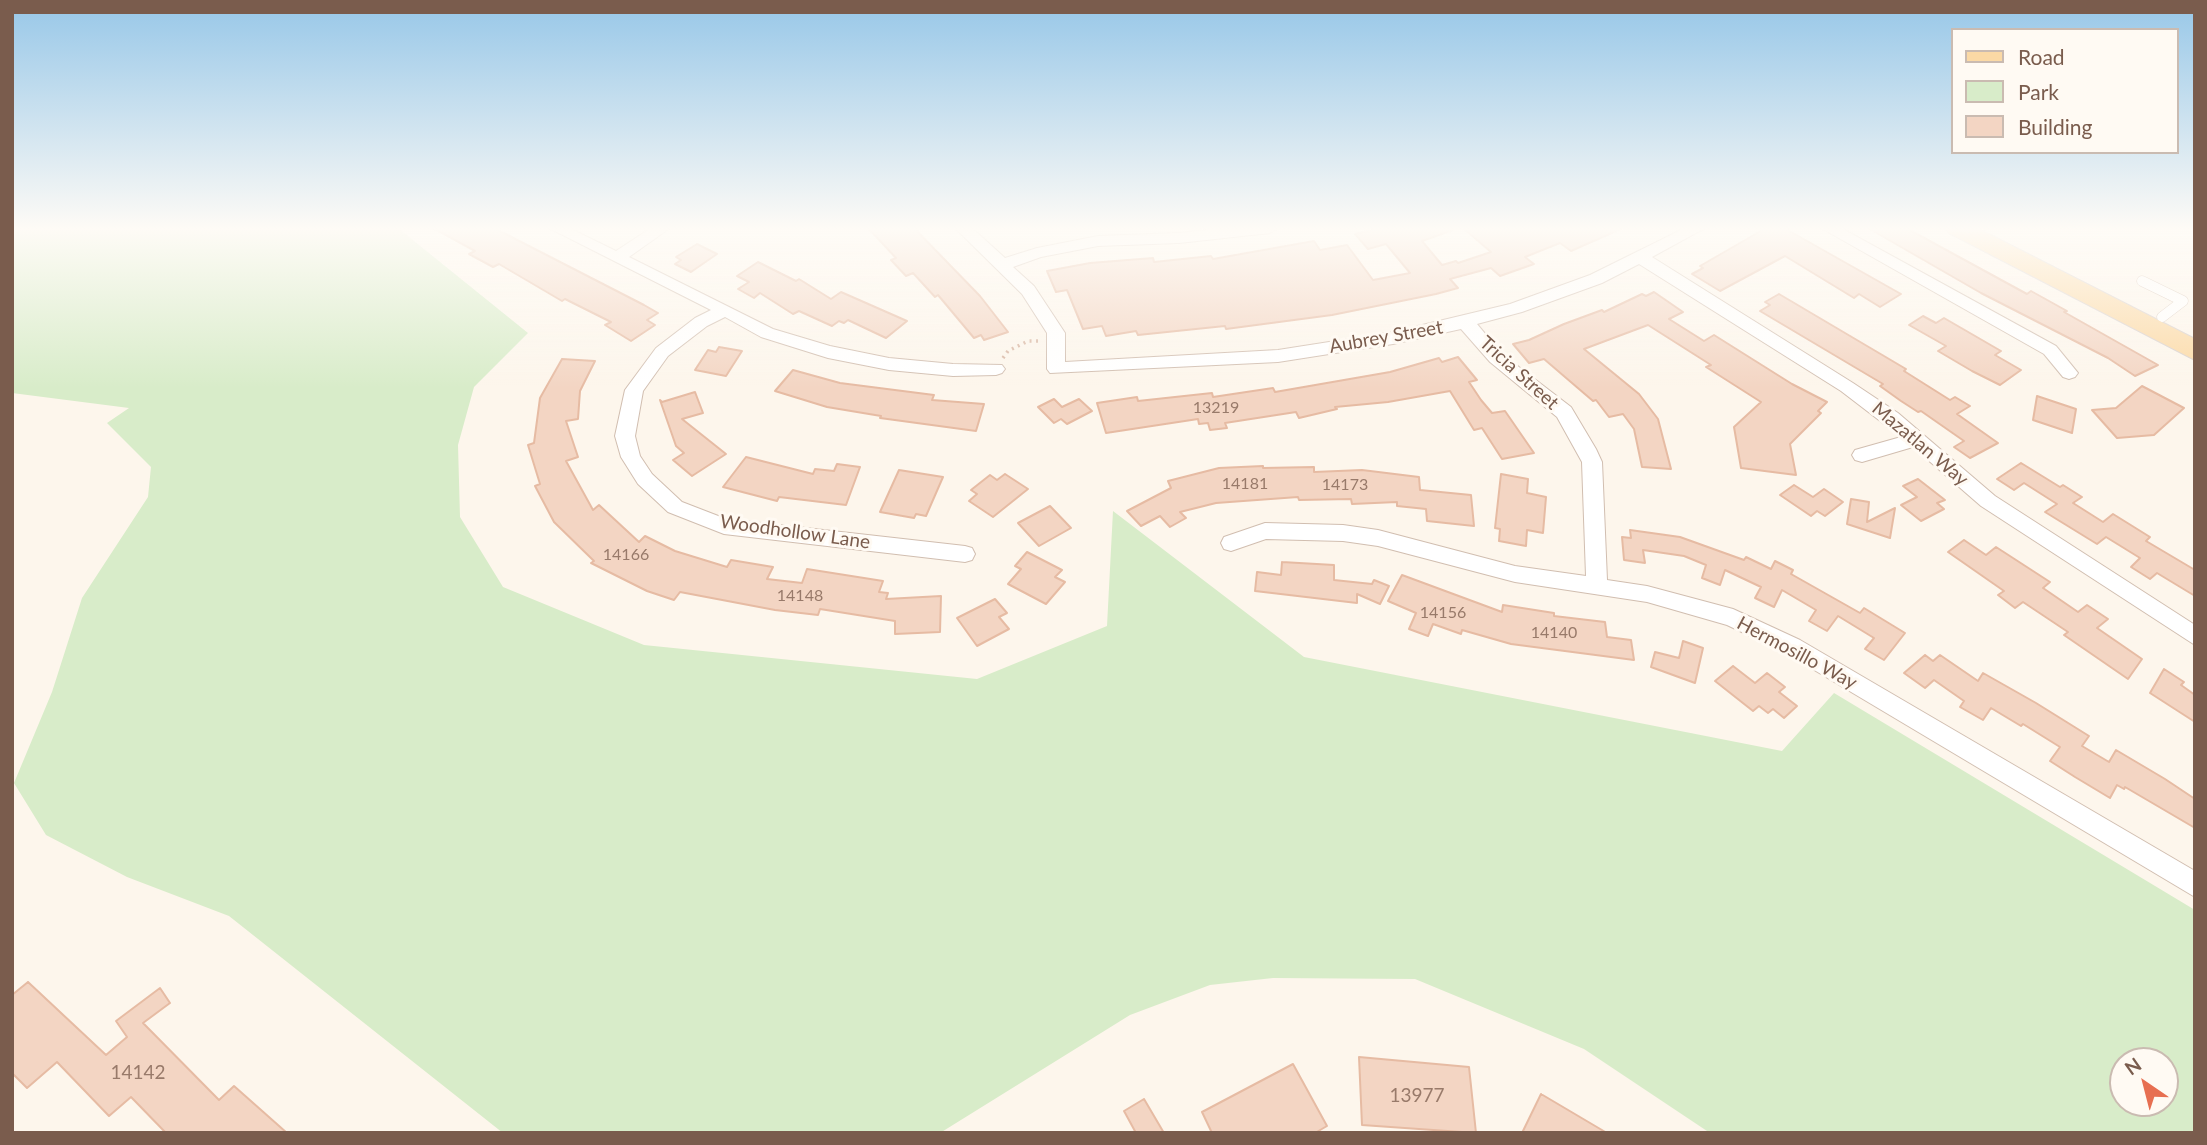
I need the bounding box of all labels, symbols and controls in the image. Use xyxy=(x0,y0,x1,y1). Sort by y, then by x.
legend xyxy=(1952,28,2179,154)
text: Road xyxy=(2018,44,2065,69)
text: Park xyxy=(2018,79,2059,104)
text: Building xyxy=(2018,114,2093,139)
street label: Aubrey Street xyxy=(1327,316,1445,358)
street label: Tricia Street xyxy=(1475,332,1563,414)
street label: Mazatlan Way xyxy=(1867,397,1973,491)
house number: 13219 xyxy=(1193,398,1239,418)
house number: 14181 xyxy=(1222,474,1268,494)
house number: 14173 xyxy=(1322,475,1368,495)
street label: Woodhollow Lane xyxy=(718,510,872,554)
house number: 14166 xyxy=(603,545,649,565)
house number: 14148 xyxy=(777,586,823,606)
house number: 14156 xyxy=(1420,603,1466,623)
street label: Hermosillo Way xyxy=(1733,612,1861,694)
house number: 14140 xyxy=(1531,623,1577,643)
north arrow xyxy=(2109,1047,2179,1117)
text: N xyxy=(2120,1052,2145,1080)
house number: 14142 xyxy=(110,1062,166,1084)
house number: 13977 xyxy=(1389,1085,1445,1107)

